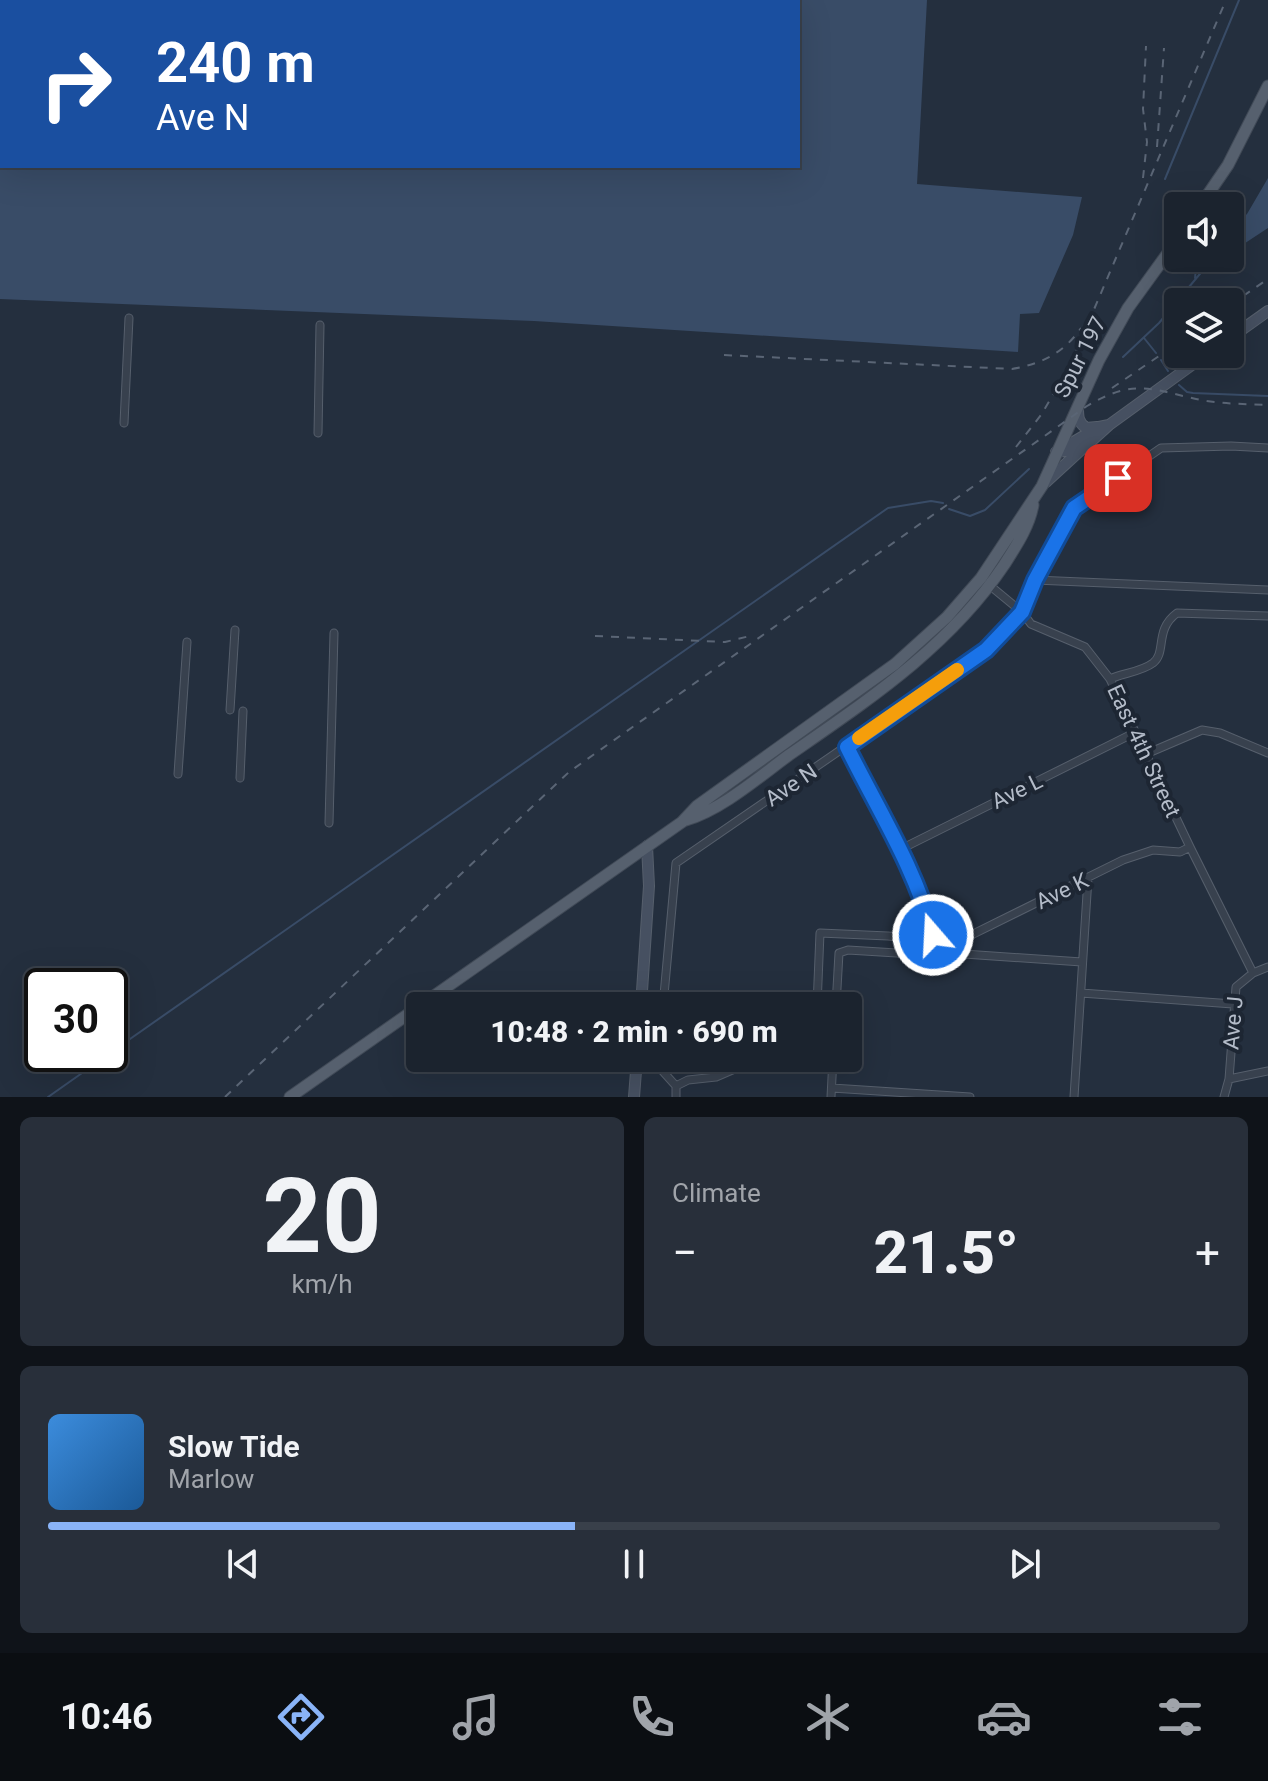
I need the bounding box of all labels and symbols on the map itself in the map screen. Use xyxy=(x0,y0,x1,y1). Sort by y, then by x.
street label: Spur 197 xyxy=(1049,312,1111,402)
pin xyxy=(1084,444,1152,512)
street label: East 4th Street xyxy=(1102,681,1186,821)
street label: Ave N xyxy=(760,759,822,811)
street label: Ave L xyxy=(988,768,1047,814)
street label: Ave K xyxy=(1032,868,1092,914)
position arrow xyxy=(891,893,975,977)
speed limit sign: 30 xyxy=(24,968,128,1072)
street label: Ave J xyxy=(1218,995,1248,1051)

